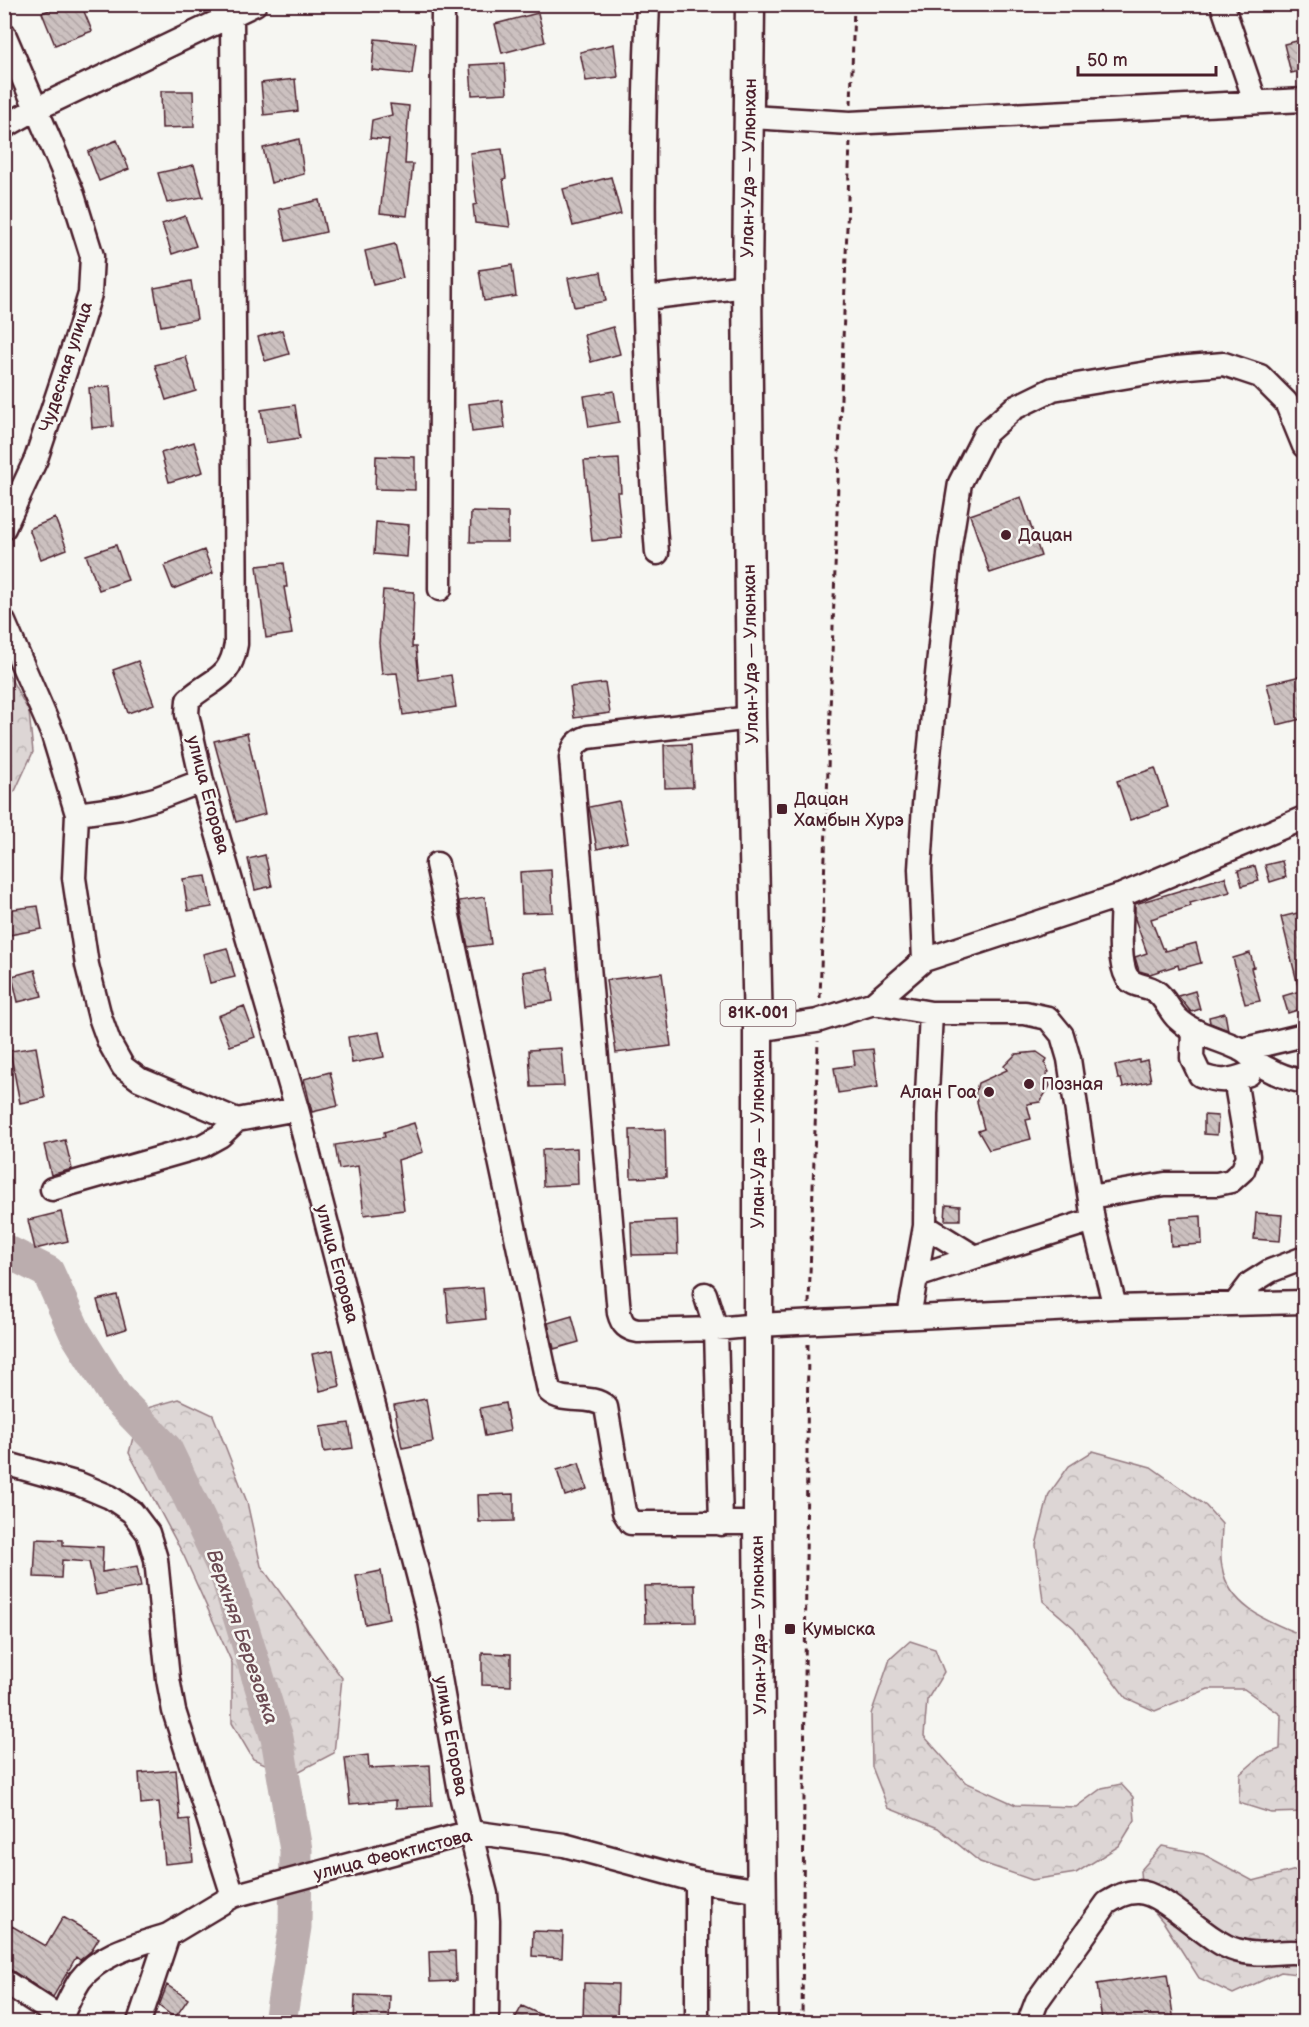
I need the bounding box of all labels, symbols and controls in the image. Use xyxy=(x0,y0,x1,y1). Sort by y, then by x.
scale bar xyxy=(1078,39,1216,77)
text: 50 m xyxy=(1087,50,1128,71)
street label: Улан-Удэ — Улюнхан xyxy=(737,78,761,258)
street label: Чудесная улица xyxy=(35,299,97,435)
place label: Дацан xyxy=(1018,525,1073,546)
marker: Дацан xyxy=(999,528,1013,542)
street label: Улан-Удэ — Улюнхан xyxy=(739,564,763,744)
street label: улица Егорова xyxy=(182,733,234,857)
place label: Дацан Хамбын Хурэ xyxy=(794,789,904,831)
marker: Дацан Хамбын Хурэ xyxy=(775,802,789,816)
road number: 81К-001 xyxy=(720,1000,795,1026)
street label: Улан-Удэ — Улюнхан xyxy=(748,1049,769,1229)
place label: Позная xyxy=(1041,1074,1103,1095)
marker: Позная xyxy=(1022,1077,1036,1091)
place label: Алан Гоа xyxy=(899,1082,977,1103)
marker: Алан Гоа xyxy=(982,1085,996,1099)
street label: улица Егорова xyxy=(311,1202,363,1326)
street label: Улан-Удэ — Улюнхан xyxy=(747,1535,771,1715)
water label: Верхняя Березовка xyxy=(201,1546,283,1728)
place label: Кумыска xyxy=(802,1619,876,1640)
marker: Кумыска xyxy=(783,1622,797,1636)
street label: улица Егорова xyxy=(430,1674,472,1798)
street label: улица Феоктистова xyxy=(312,1825,475,1885)

